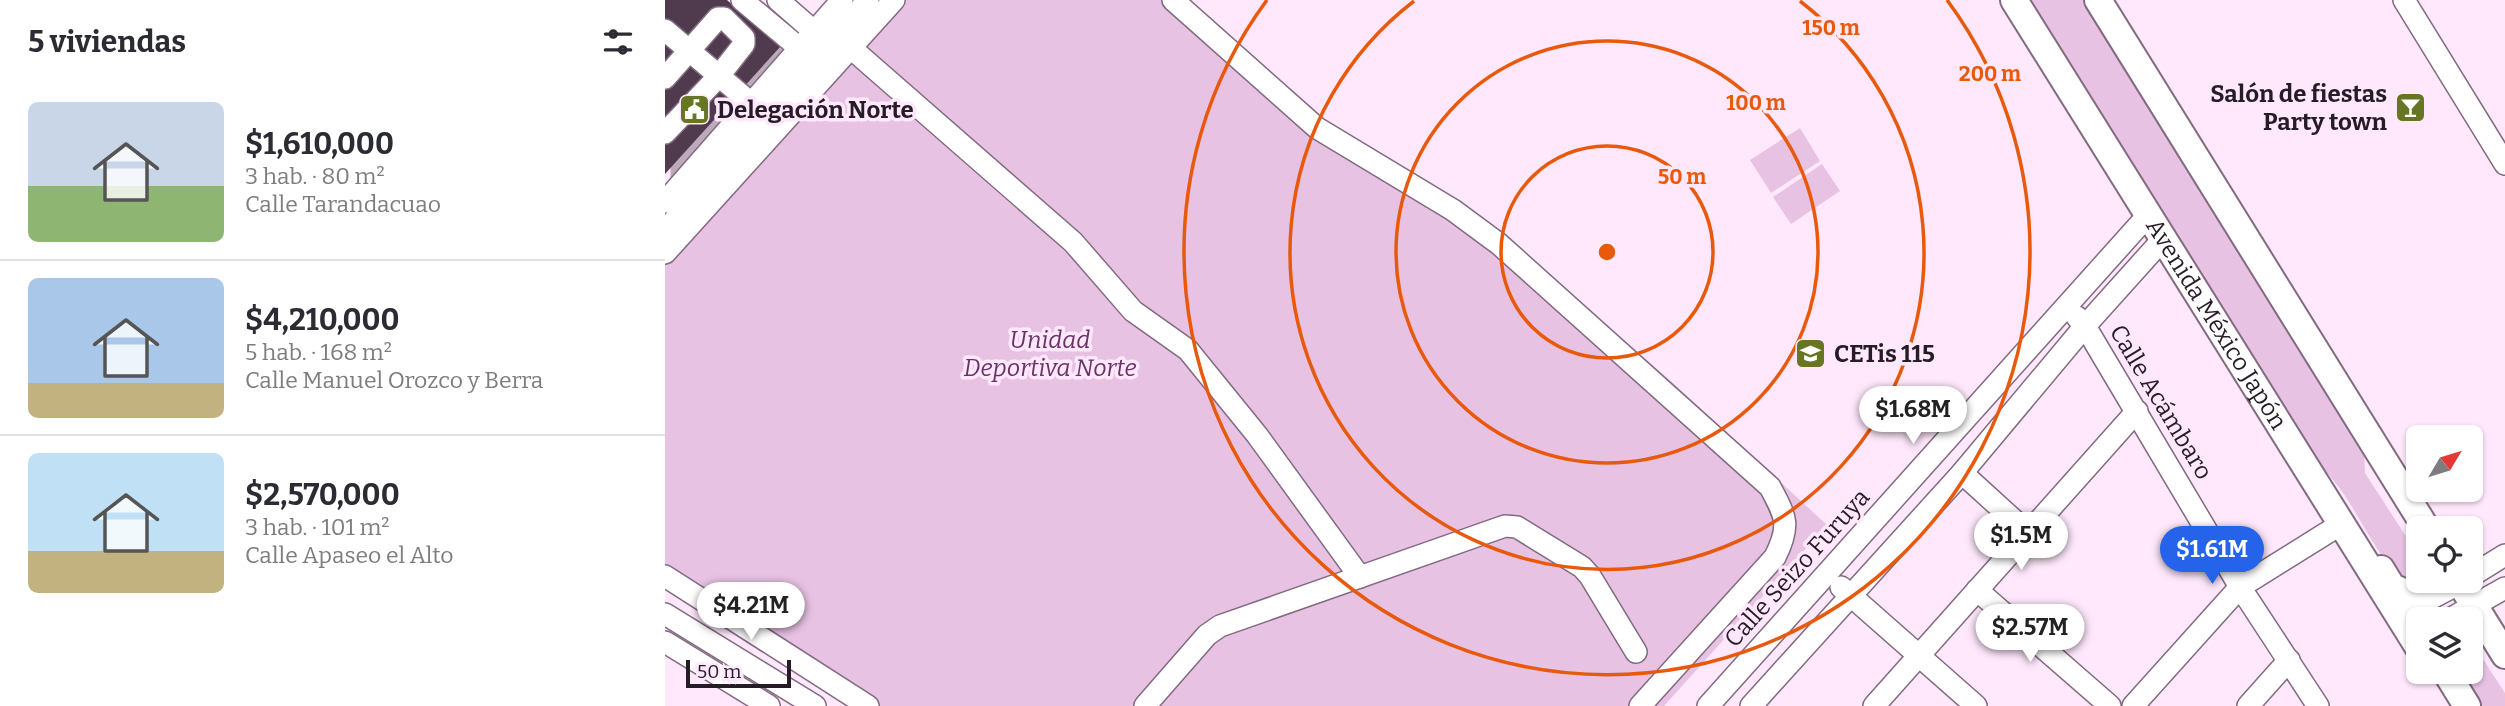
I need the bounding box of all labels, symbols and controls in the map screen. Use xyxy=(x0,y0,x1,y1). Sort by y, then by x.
text: 150 m xyxy=(1802,15,1860,41)
icon: filters xyxy=(599,23,637,61)
text: 5 viviendas xyxy=(28,24,186,60)
text: 200 m xyxy=(1959,61,2021,87)
place label: Salón de fiestas Party town xyxy=(2210,80,2388,136)
text: 100 m xyxy=(1726,90,1786,116)
bar icon: Salón de fiestas Party town xyxy=(2393,91,2427,125)
public building icon: Delegación Norte xyxy=(677,93,711,127)
place label: Delegación Norte xyxy=(717,96,914,124)
text: $1,610,000 xyxy=(245,126,394,162)
icon: home xyxy=(84,130,168,214)
text: 3 hab. · 80 m² xyxy=(245,162,385,190)
text: 50 m xyxy=(1658,164,1706,190)
text: Calle Tarandacuao xyxy=(245,190,441,218)
street label: Avenida México Japón xyxy=(2140,213,2293,434)
centre of rings xyxy=(1595,240,1619,264)
text: $4,210,000 xyxy=(245,302,400,338)
icon: home xyxy=(84,306,168,390)
street label: Calle Acámbaro xyxy=(2104,320,2218,484)
park label: Unidad Deportiva Norte xyxy=(964,326,1136,382)
school or university icon: CETis 115 xyxy=(1794,337,1828,371)
text: 5 hab. · 168 m² xyxy=(245,338,392,366)
place label: CETis 115 xyxy=(1834,340,1935,368)
text: Calle Manuel Orozco y Berra xyxy=(245,366,543,394)
pin: $1.68M xyxy=(1856,386,1970,446)
text: $1.68M xyxy=(1875,395,1951,423)
north arrow xyxy=(2406,425,2483,502)
map controls xyxy=(2406,425,2483,684)
text: $2,570,000 xyxy=(245,477,400,513)
icon: home xyxy=(84,481,168,565)
street label: Calle Seizo Furuya xyxy=(1719,483,1875,653)
pin: $1.5M xyxy=(1972,512,2070,572)
text: 3 hab. · 101 m² xyxy=(245,513,390,541)
button: locate xyxy=(2406,516,2483,593)
text: $1.5M xyxy=(1990,521,2052,549)
pin: $1.61M xyxy=(2155,526,2269,586)
text: $1.61M xyxy=(2176,535,2248,563)
text: Calle Apaseo el Alto xyxy=(245,541,454,569)
pin: $4.21M xyxy=(694,582,808,642)
text: $4.21M xyxy=(713,591,789,619)
pin: $2.57M xyxy=(1973,604,2087,664)
button: layers xyxy=(2406,607,2483,684)
text: $2.57M xyxy=(1992,613,2068,641)
scale bar xyxy=(686,657,791,689)
text: 50 m xyxy=(697,660,741,683)

